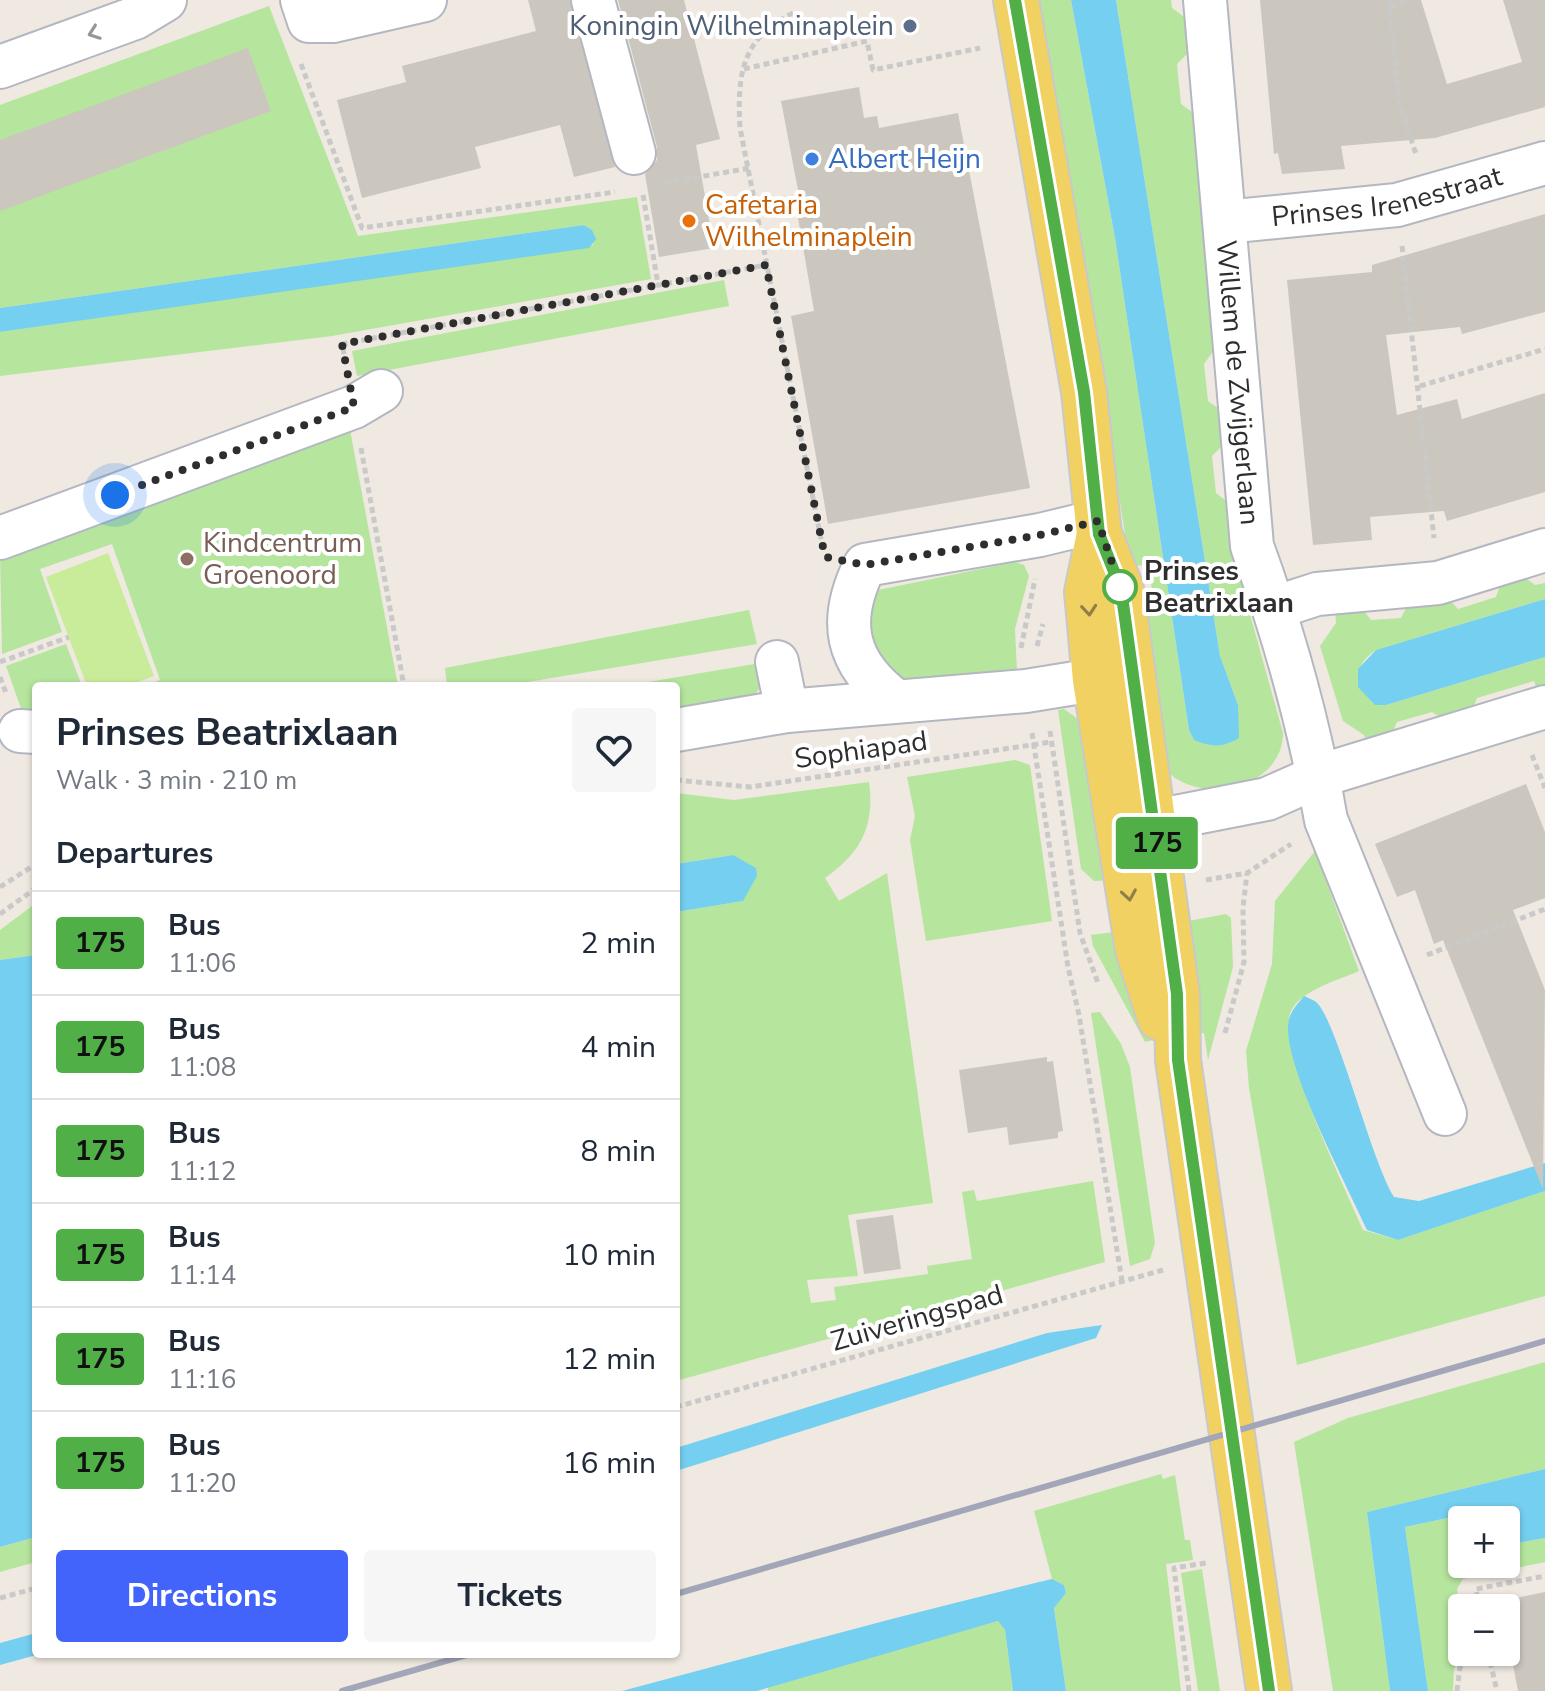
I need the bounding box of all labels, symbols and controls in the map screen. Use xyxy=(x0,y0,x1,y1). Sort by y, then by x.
place label: Koningin Wilhelminaplein xyxy=(569,7,894,45)
marker: Koningin Wilhelminaplein xyxy=(901,17,919,35)
one-way arrow xyxy=(88,23,102,40)
place label: Albert Heijn xyxy=(828,140,981,178)
marker: Albert Heijn xyxy=(803,150,821,168)
street label: Prinses Irenestraat xyxy=(1270,157,1507,236)
place label: Cafetaria Wilhelminaplein xyxy=(705,186,913,256)
marker: Cafetaria Wilhelminaplein xyxy=(680,212,698,230)
street label: Willem de Zwijgerlaan xyxy=(1207,239,1269,527)
your location xyxy=(95,475,135,515)
place label: Kindcentrum Groenoord xyxy=(203,524,362,594)
marker: Kindcentrum Groenoord xyxy=(178,550,196,568)
place label: Prinses Beatrixlaan xyxy=(1144,552,1294,622)
marker: Prinses Beatrixlaan xyxy=(1103,570,1137,604)
one-way arrow xyxy=(1080,604,1097,617)
text: Prinses Beatrixlaan xyxy=(56,707,399,758)
button: heart xyxy=(572,708,656,792)
street label: Sophiapad xyxy=(792,722,930,778)
text: Walk · 3 min · 210 m xyxy=(56,763,297,798)
line badge: 175 xyxy=(1111,817,1203,869)
text: 175 xyxy=(1132,824,1182,862)
text: Departures xyxy=(56,833,213,874)
one-way arrow xyxy=(1120,888,1137,902)
text: Bus xyxy=(168,905,221,946)
text: 2 min xyxy=(581,923,656,964)
text: 175 xyxy=(75,924,125,962)
text: 11:06 xyxy=(168,946,236,981)
text: Bus xyxy=(168,1009,221,1050)
text: 4 min xyxy=(581,1027,656,1068)
text: 175 xyxy=(75,1028,125,1066)
text: 11:08 xyxy=(168,1050,236,1085)
text: Bus xyxy=(168,1113,221,1154)
text: 8 min xyxy=(581,1131,656,1172)
text: 175 xyxy=(75,1132,125,1170)
text: 11:12 xyxy=(168,1154,236,1189)
text: Bus xyxy=(168,1217,221,1258)
text: 10 min xyxy=(563,1235,656,1276)
text: 175 xyxy=(75,1236,125,1274)
text: 11:14 xyxy=(168,1258,236,1293)
street label: Zuiveringspad xyxy=(827,1275,1007,1361)
text: Bus xyxy=(168,1321,221,1362)
text: 12 min xyxy=(563,1339,656,1380)
text: 175 xyxy=(75,1340,125,1378)
text: 11:16 xyxy=(168,1362,236,1397)
text: Bus xyxy=(168,1425,221,1466)
text: 16 min xyxy=(563,1443,656,1484)
text: 175 xyxy=(75,1444,125,1482)
text: 11:20 xyxy=(168,1466,236,1501)
map controls xyxy=(1448,1506,1520,1666)
button: + xyxy=(1448,1506,1520,1578)
button: Directions xyxy=(56,1550,348,1642)
button: Tickets xyxy=(364,1550,656,1642)
button: − xyxy=(1448,1594,1520,1666)

